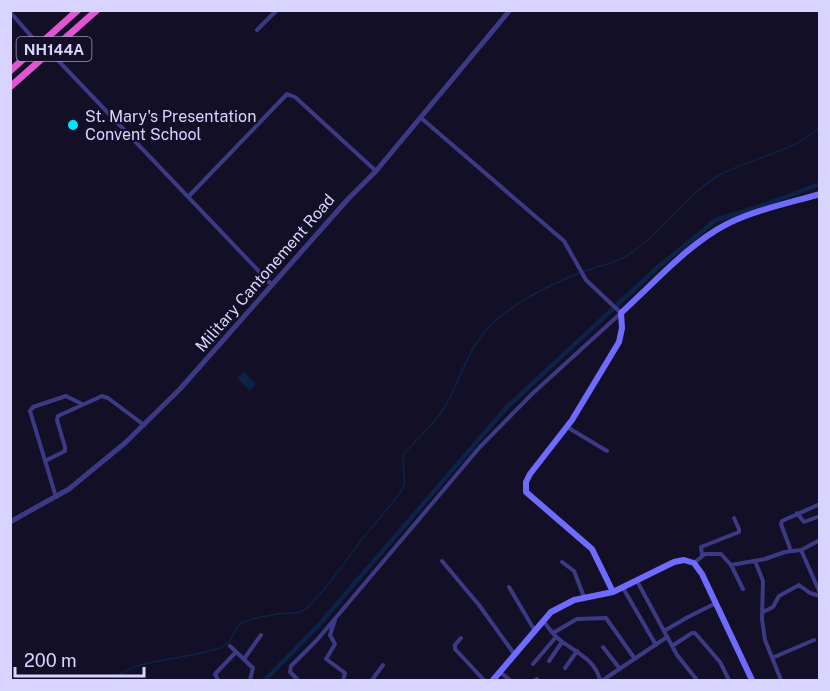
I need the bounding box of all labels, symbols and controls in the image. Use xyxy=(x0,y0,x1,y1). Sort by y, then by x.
road number: NH144A xyxy=(16,37,92,61)
place label: St. Mary's Presentation Convent School xyxy=(85,107,256,144)
marker: St. Mary's Presentation Convent School xyxy=(66,118,80,132)
street label: Military Cantonement Road xyxy=(191,190,339,356)
scale bar xyxy=(15,640,144,678)
text: 200 m xyxy=(24,650,77,671)

